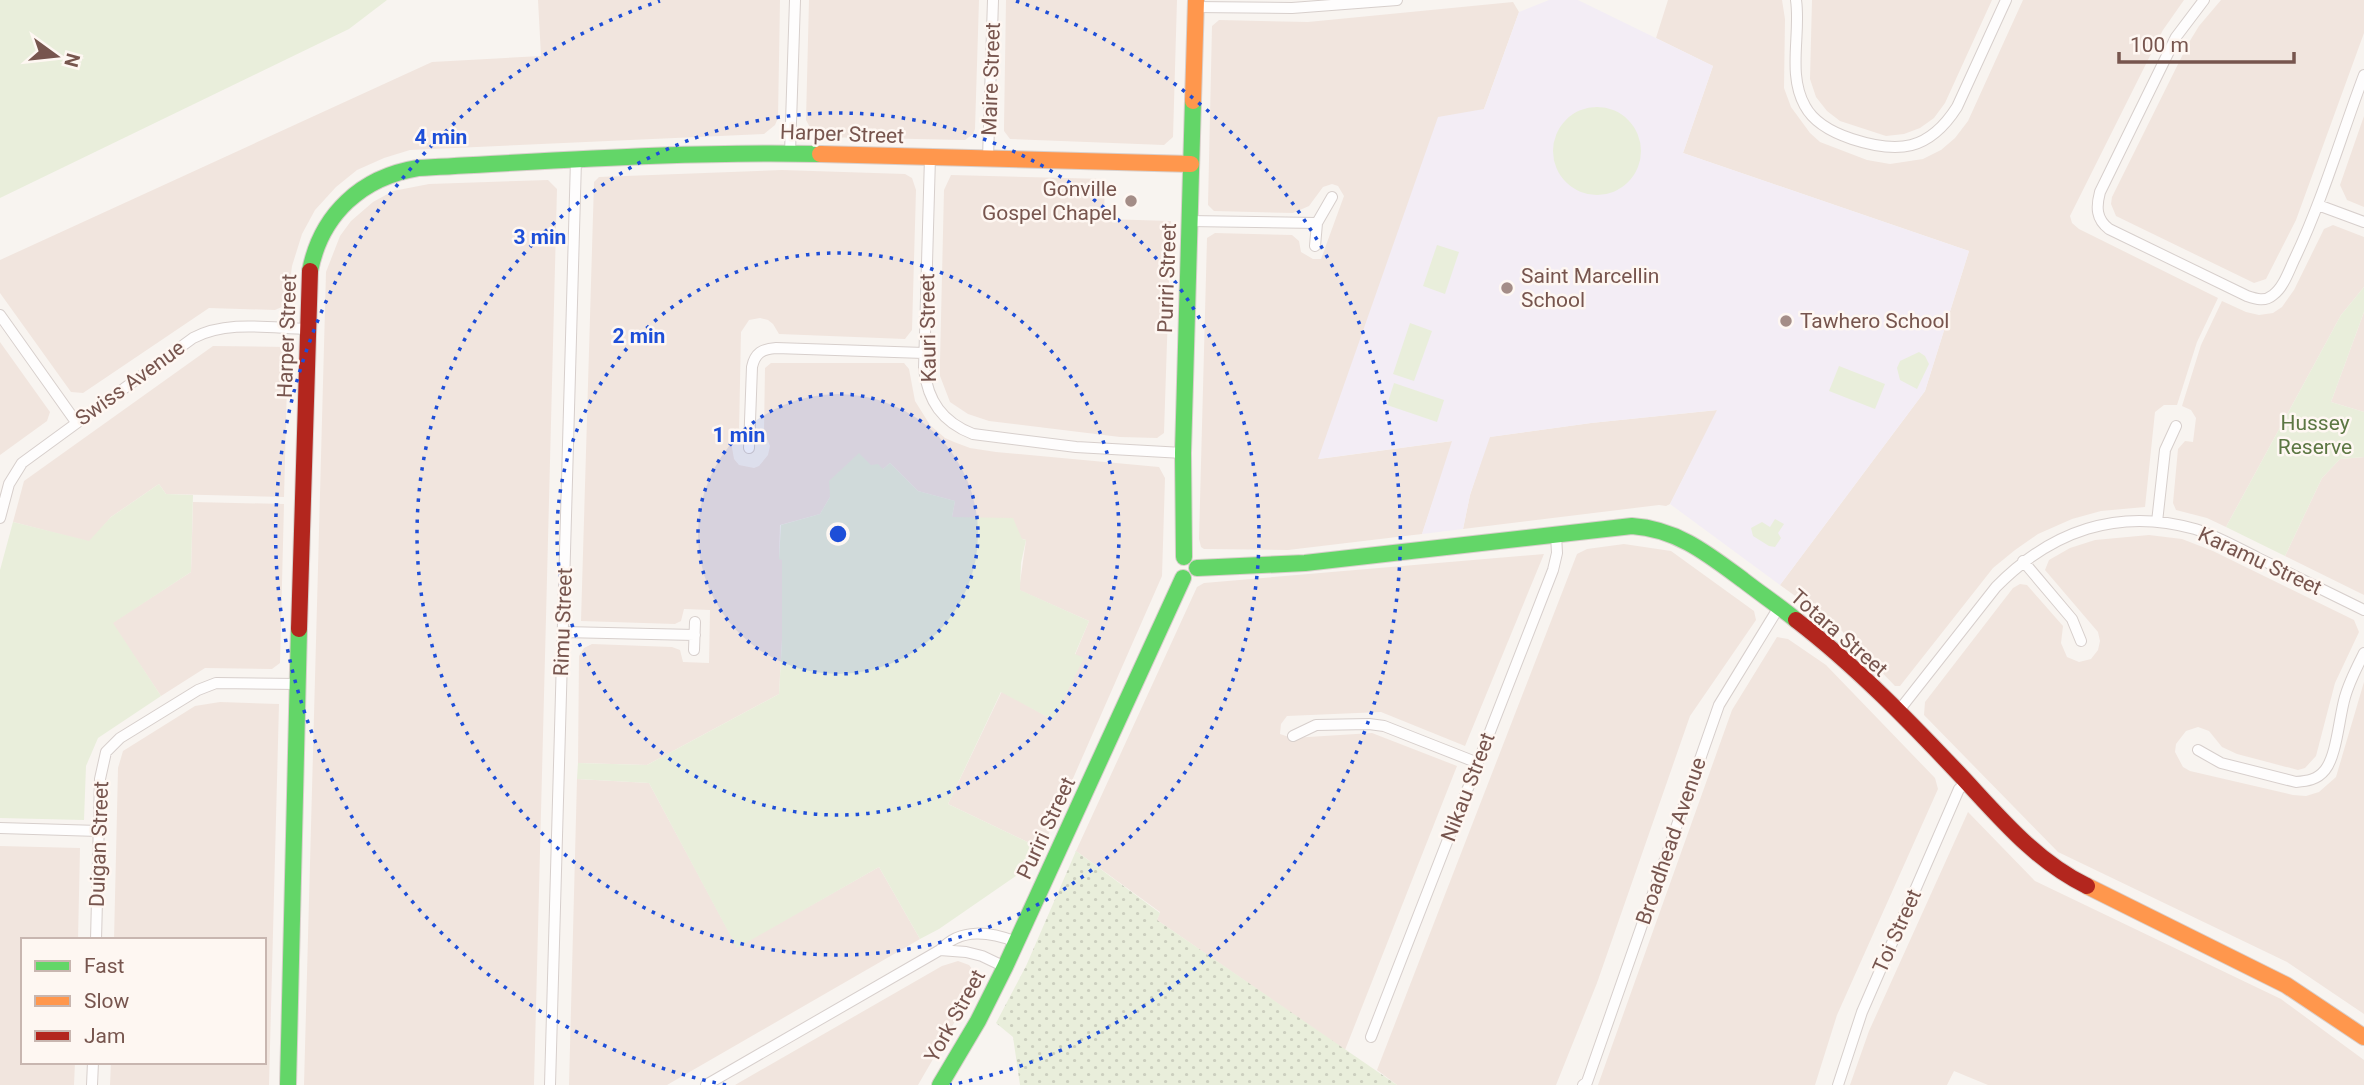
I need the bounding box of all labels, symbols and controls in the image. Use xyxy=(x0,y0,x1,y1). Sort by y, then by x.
north arrow xyxy=(21,21,91,91)
scale bar xyxy=(2119,21,2294,65)
street label: Maire Street xyxy=(977,22,1005,136)
text: 100 m xyxy=(2130,33,2189,57)
text: N xyxy=(59,51,85,70)
street label: Harper Street xyxy=(780,120,905,148)
text: 4 min xyxy=(415,125,467,149)
place label: Gonville Gospel Chapel xyxy=(982,177,1117,225)
marker: Gonville Gospel Chapel xyxy=(1123,193,1139,209)
street label: Puriri Street xyxy=(1153,223,1181,333)
text: 3 min xyxy=(514,225,566,249)
place label: Saint Marcellin School xyxy=(1521,264,1659,312)
street label: Harper Street xyxy=(273,273,301,398)
street label: Kauri Street xyxy=(915,273,941,383)
marker: Saint Marcellin School xyxy=(1499,280,1515,296)
place label: Tawhero School xyxy=(1800,309,1949,333)
marker: Tawhero School xyxy=(1778,313,1794,329)
text: 2 min xyxy=(613,324,665,348)
street label: Swiss Avenue xyxy=(71,335,189,431)
park label: Hussey Reserve xyxy=(2278,411,2352,459)
text: 1 min xyxy=(713,423,765,447)
centre of rings xyxy=(826,522,850,546)
street label: Karamu Street xyxy=(2195,522,2326,600)
street label: Rimu Street xyxy=(549,567,577,677)
street label: Totara Street xyxy=(1786,584,1892,682)
street label: Nikau Street xyxy=(1436,729,1500,845)
street label: Broadhead Avenue xyxy=(1631,754,1711,928)
street label: Puriri Street xyxy=(1012,773,1080,883)
street label: Duigan Street xyxy=(85,781,113,907)
street label: Toi Street xyxy=(1868,885,1926,977)
legend xyxy=(21,938,266,1064)
text: Fast xyxy=(84,954,125,978)
street label: York Street xyxy=(920,965,990,1067)
text: Slow xyxy=(84,989,130,1013)
text: Jam xyxy=(84,1024,125,1048)

